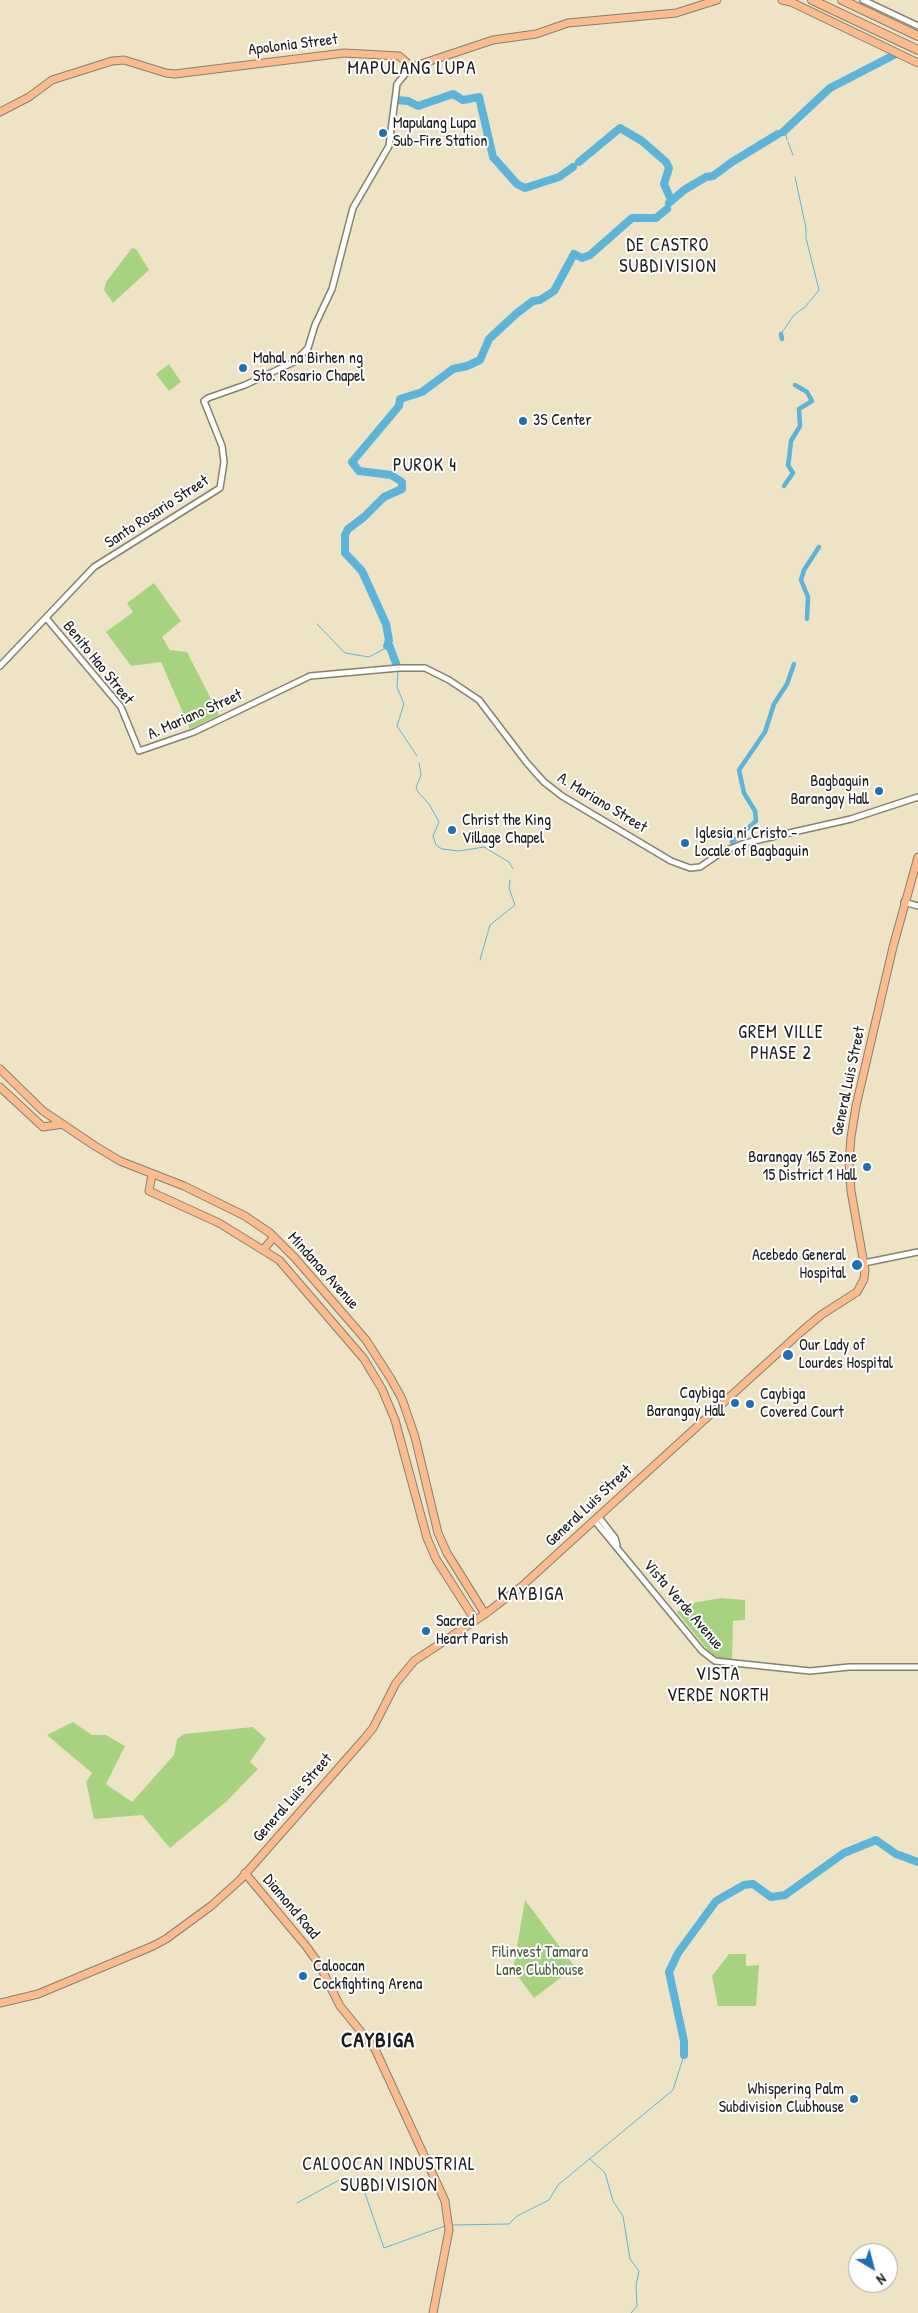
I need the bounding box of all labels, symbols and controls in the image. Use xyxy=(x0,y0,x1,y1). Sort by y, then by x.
street label: Apolonia Street xyxy=(247,30,339,60)
district label: MAPULANG LUPA xyxy=(346,58,478,80)
place label: Mapulang Lupa Sub-Fire Station xyxy=(393,114,487,152)
marker: Mapulang Lupa Sub-Fire Station xyxy=(377,127,389,139)
district label: DE CASTRO SUBDIVISION xyxy=(618,235,718,278)
place label: Mahal na Birhen ng Sto. Rosario Chapel xyxy=(253,349,365,387)
marker: Mahal na Birhen ng Sto. Rosario Chapel xyxy=(237,362,249,374)
place label: 3S Center xyxy=(533,411,592,431)
marker: 3S Center xyxy=(517,415,529,427)
district label: PUROK 4 xyxy=(392,455,458,477)
street label: Santo Rosario Street xyxy=(102,471,212,553)
street label: Benito Hao Street xyxy=(58,617,138,709)
street label: A. Mariano Street xyxy=(145,686,245,744)
street label: A. Mariano Street xyxy=(554,769,650,837)
place label: Bagbaguin Barangay Hall xyxy=(790,772,869,810)
marker: Bagbaguin Barangay Hall xyxy=(873,785,885,797)
place label: Christ the King Village Chapel xyxy=(462,811,551,849)
marker: Christ the King Village Chapel xyxy=(446,824,458,836)
place label: Iglesia ni Cristo - Locale of Bagbaguin xyxy=(695,824,809,862)
marker: Iglesia ni Cristo - Locale of Bagbaguin xyxy=(679,837,691,849)
district label: GREM VILLE PHASE 2 xyxy=(737,1022,825,1064)
street label: General Luis Street xyxy=(828,1025,870,1137)
place label: Barangay 165 Zone 15 District 1 Hall xyxy=(748,1148,857,1186)
marker: Barangay 165 Zone 15 District 1 Hall xyxy=(861,1161,873,1173)
street label: Mindanao Avenue xyxy=(283,1229,363,1313)
place label: Acebedo General Hospital xyxy=(752,1246,846,1284)
marker: Acebedo General Hospital xyxy=(850,1258,864,1272)
place label: Our Lady of Lourdes Hospital xyxy=(799,1336,893,1374)
marker: Our Lady of Lourdes Hospital xyxy=(781,1348,795,1362)
place label: Caybiga Barangay Hall xyxy=(646,1384,725,1422)
place label: Caybiga Covered Court xyxy=(760,1385,844,1423)
marker: Caybiga Barangay Hall xyxy=(729,1397,741,1409)
marker: Caybiga Covered Court xyxy=(744,1398,756,1410)
street label: General Luis Street xyxy=(542,1461,636,1551)
street label: Vista Verde Avenue xyxy=(639,1556,727,1654)
district label: KAYBIGA xyxy=(497,1584,565,1606)
place label: Sacred Heart Parish xyxy=(436,1612,508,1650)
marker: Sacred Heart Parish xyxy=(420,1625,432,1637)
district label: VISTA VERDE NORTH xyxy=(665,1664,771,1706)
street label: General Luis Street xyxy=(249,1750,337,1846)
street label: Diamond Road xyxy=(259,1871,323,1943)
park label: Filinvest Tamara Lane Clubhouse xyxy=(492,1943,588,1981)
place label: Caloocan Cockfighting Arena xyxy=(313,1957,422,1995)
marker: Caloocan Cockfighting Arena xyxy=(297,1970,309,1982)
district label: CAYBIGA xyxy=(340,2028,416,2054)
place label: Whispering Palm Subdivision Clubhouse xyxy=(719,2080,844,2118)
marker: Whispering Palm Subdivision Clubhouse xyxy=(848,2093,860,2105)
district label: CALOOCAN INDUSTRIAL SUBDIVISION xyxy=(300,2154,478,2196)
north arrow xyxy=(848,2243,898,2293)
text: N xyxy=(873,2270,890,2289)

